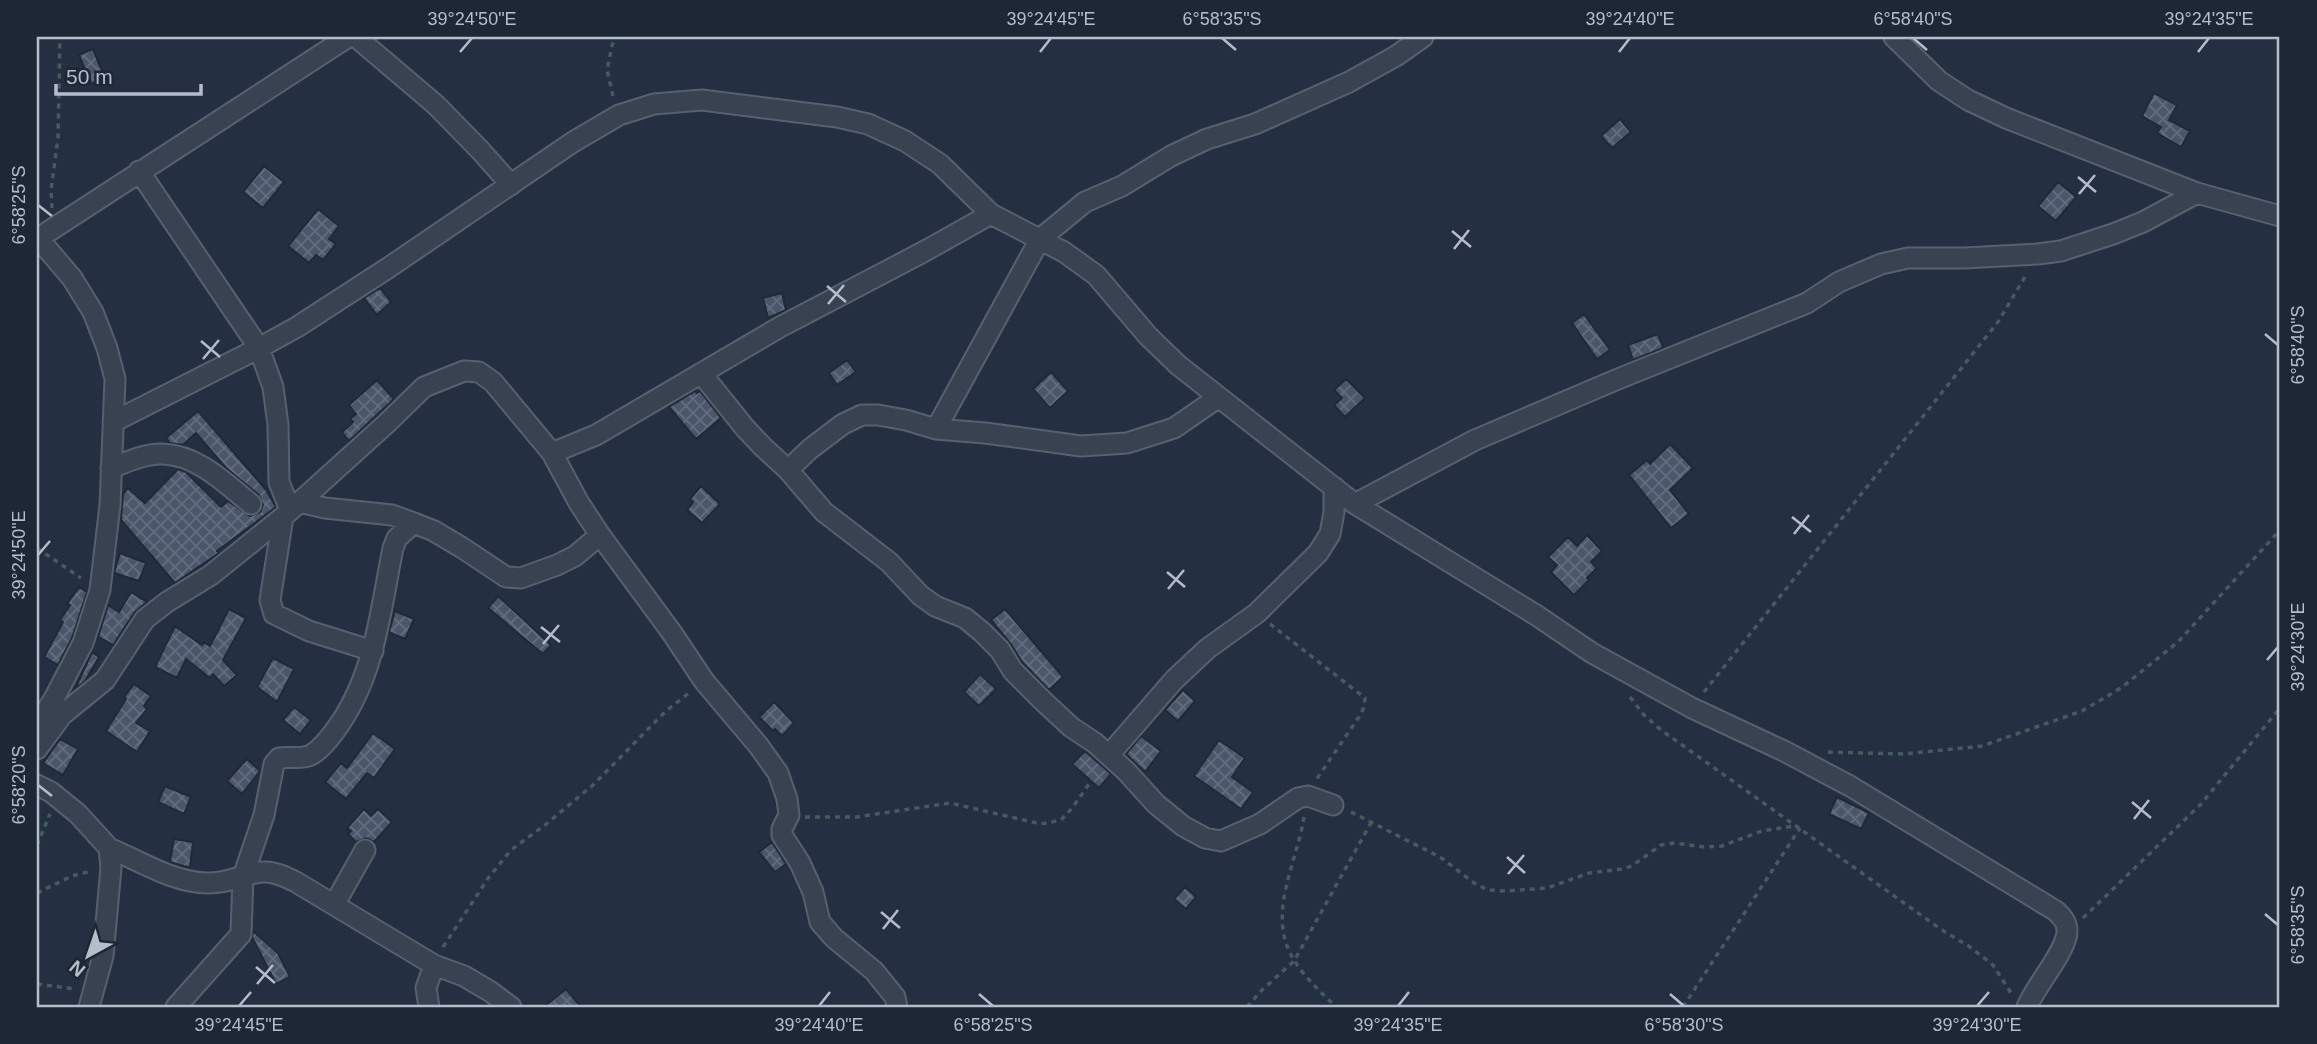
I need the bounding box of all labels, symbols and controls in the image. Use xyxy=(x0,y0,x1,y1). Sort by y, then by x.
text: 39°24'50"E xyxy=(427,9,517,29)
text: 39°24'45"E xyxy=(1006,9,1096,29)
text: 6°58'35"S xyxy=(1182,9,1262,29)
text: 39°24'40"E xyxy=(1585,9,1675,29)
text: 6°58'40"S xyxy=(1873,9,1953,29)
text: 39°24'35"E xyxy=(2164,9,2254,29)
scale bar xyxy=(56,52,201,96)
text: 50 m xyxy=(66,65,113,88)
text: 6°58'25"S xyxy=(9,165,29,245)
text: 6°58'40"S xyxy=(2288,305,2308,385)
text: 39°24'50"E xyxy=(9,510,29,600)
text: 39°24'30"E xyxy=(2288,602,2308,692)
text: 6°58'20"S xyxy=(9,745,29,825)
text: 6°58'35"S xyxy=(2288,885,2308,965)
north arrow xyxy=(52,922,122,992)
text: N xyxy=(65,956,89,981)
text: 39°24'45"E xyxy=(194,1015,284,1035)
text: 39°24'40"E xyxy=(774,1015,864,1035)
text: 6°58'25"S xyxy=(953,1015,1033,1035)
text: 39°24'35"E xyxy=(1353,1015,1443,1035)
text: 6°58'30"S xyxy=(1644,1015,1724,1035)
text: 39°24'30"E xyxy=(1932,1015,2022,1035)

